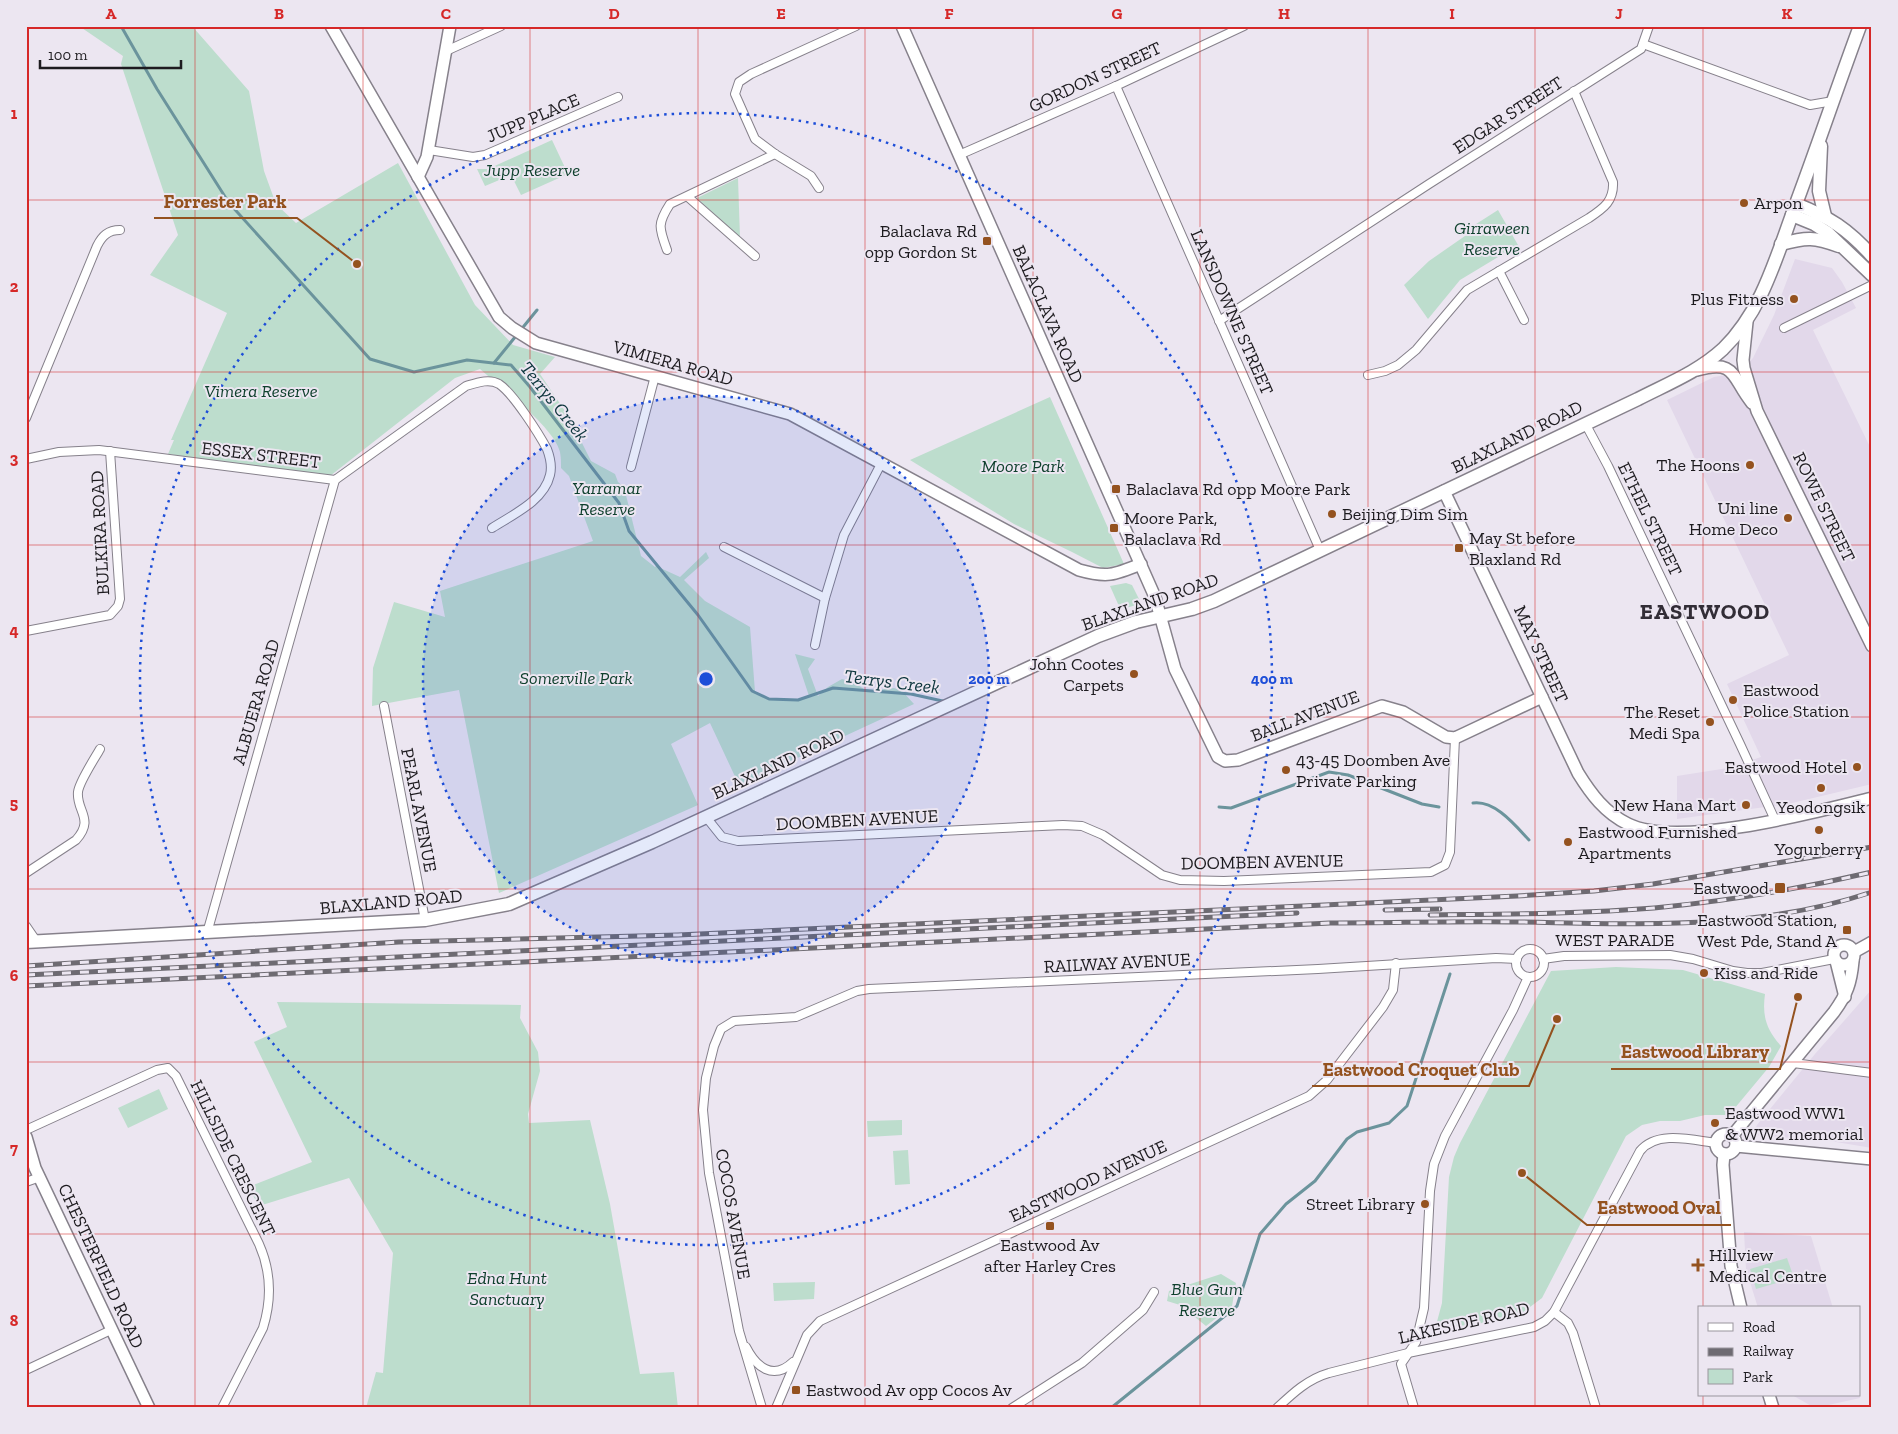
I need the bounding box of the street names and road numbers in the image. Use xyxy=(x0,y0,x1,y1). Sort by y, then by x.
street label: GORDON STREET xyxy=(1025,37,1165,117)
street label: EDGAR STREET xyxy=(1449,71,1567,159)
street label: JUPP PLACE xyxy=(483,89,583,147)
street label: LANSDOWNE STREET xyxy=(1186,226,1278,398)
street label: BALACLAVA ROAD xyxy=(1008,242,1088,386)
street label: VIMIERA ROAD xyxy=(609,335,736,391)
street label: BLAXLAND ROAD xyxy=(1448,396,1586,478)
street label: ESSEX STREET xyxy=(200,437,322,473)
street label: ROWE STREET xyxy=(1788,449,1860,565)
street label: ETHEL STREET xyxy=(1613,459,1687,579)
street label: BULKIRA ROAD xyxy=(86,470,114,596)
street label: BLAXLAND ROAD xyxy=(1079,568,1221,636)
street label: MAY STREET xyxy=(1509,602,1573,706)
street label: ALBUERA ROAD xyxy=(228,637,284,767)
street label: BALL AVENUE xyxy=(1248,685,1362,747)
street label: BLAXLAND ROAD xyxy=(708,724,848,804)
street label: PEARL AVENUE xyxy=(396,746,442,874)
street label: DOOMBEN AVENUE xyxy=(775,805,939,835)
street label: DOOMBEN AVENUE xyxy=(1181,850,1343,874)
street label: BLAXLAND ROAD xyxy=(319,885,463,919)
street label: WEST PARADE xyxy=(1556,929,1674,951)
street label: RAILWAY AVENUE xyxy=(1043,948,1191,978)
street label: HILLSIDE CRESCENT xyxy=(186,1076,280,1240)
street label: EASTWOOD AVENUE xyxy=(1006,1135,1170,1227)
street label: COCOS AVENUE xyxy=(711,1147,755,1281)
street label: CHESTERFIELD ROAD xyxy=(53,1180,149,1352)
street label: LAKESIDE ROAD xyxy=(1396,1297,1532,1349)

